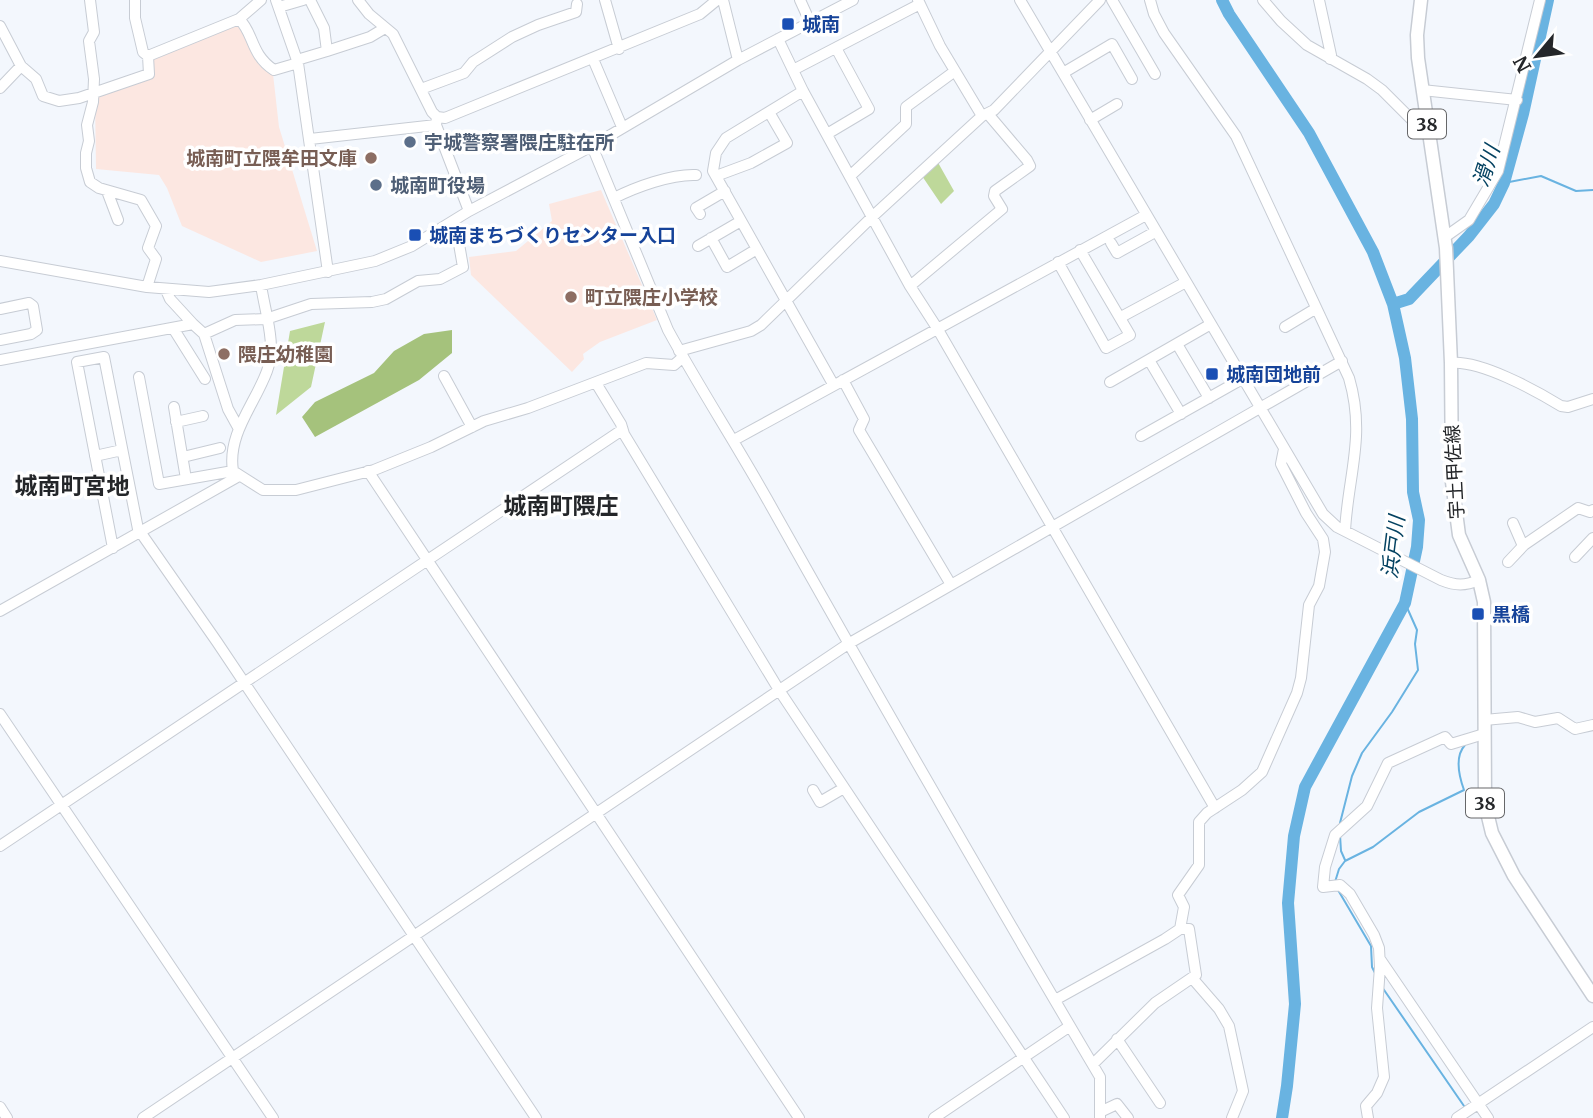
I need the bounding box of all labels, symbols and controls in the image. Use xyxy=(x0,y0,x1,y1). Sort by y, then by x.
place label: 城南 xyxy=(802,12,840,36)
marker: 城南 xyxy=(780,16,796,32)
north arrow xyxy=(1502,21,1572,91)
text: N xyxy=(1508,52,1536,77)
road number: 38 xyxy=(1408,110,1446,139)
place label: 宇城警察署隈庄駐在所 xyxy=(424,130,614,154)
marker: 宇城警察署隈庄駐在所 xyxy=(402,134,418,150)
water label: 滑川 xyxy=(1467,140,1506,190)
place label: 城南町立隈牟田文庫 xyxy=(186,146,357,170)
marker: 城南町立隈牟田文庫 xyxy=(363,150,379,166)
place label: 城南町役場 xyxy=(390,173,485,197)
marker: 城南町役場 xyxy=(368,177,384,193)
place label: 城南まちづくりセンター入口 xyxy=(429,223,676,247)
marker: 城南まちづくりセンター入口 xyxy=(407,227,423,243)
place label: 町立隈庄小学校 xyxy=(585,285,718,309)
marker: 町立隈庄小学校 xyxy=(563,289,579,305)
place label: 隈庄幼稚園 xyxy=(238,342,333,366)
marker: 隈庄幼稚園 xyxy=(216,346,232,362)
place label: 城南団地前 xyxy=(1226,362,1321,386)
marker: 城南団地前 xyxy=(1204,366,1220,382)
street label: 宇土甲佐線 xyxy=(1440,424,1468,520)
district label: 城南町宮地 xyxy=(15,471,130,500)
district label: 城南町隈庄 xyxy=(504,491,619,520)
water label: 浜戸川 xyxy=(1376,512,1410,580)
place label: 黒橋 xyxy=(1492,602,1530,626)
marker: 黒橋 xyxy=(1470,606,1486,622)
road number: 38 xyxy=(1466,788,1504,818)

